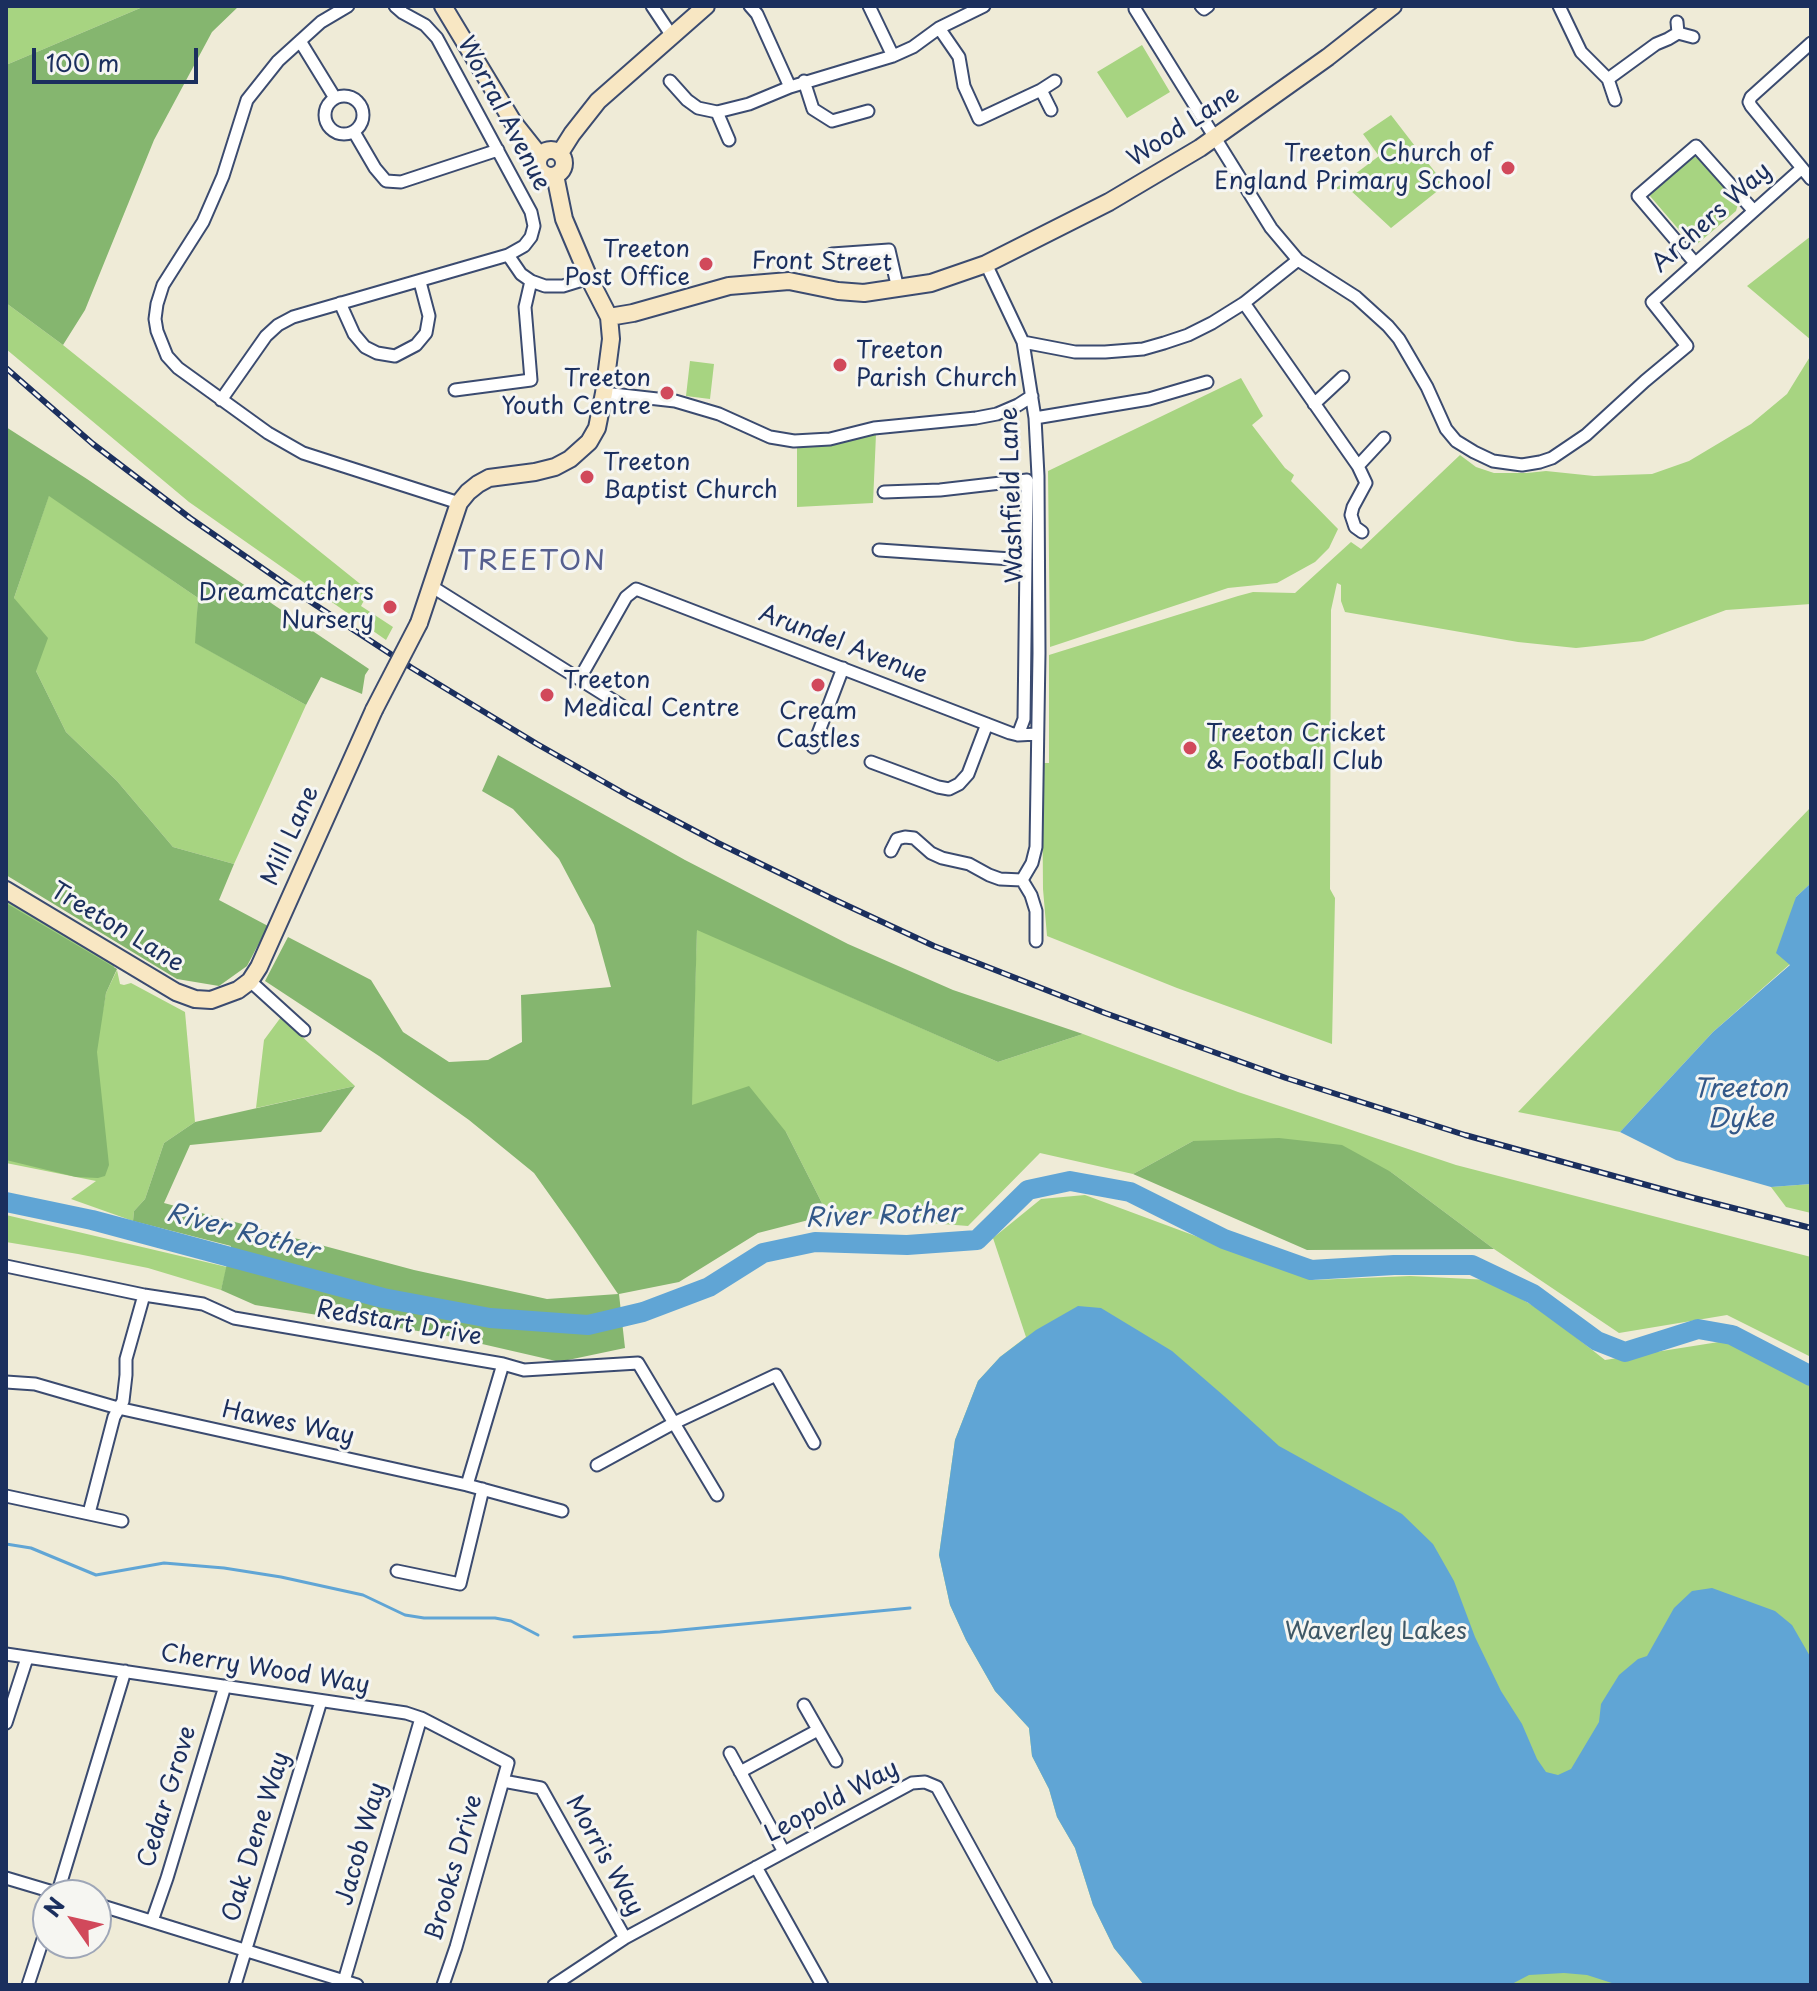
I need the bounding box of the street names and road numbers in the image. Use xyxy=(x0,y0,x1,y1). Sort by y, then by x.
street label: Worral Avenue xyxy=(450,32,556,196)
street label: Wood Lane xyxy=(1123,80,1245,174)
street label: Archers Way xyxy=(1646,157,1778,279)
street label: Front Street xyxy=(751,247,893,279)
street label: Washfield Lane xyxy=(996,406,1030,584)
street label: Arundel Avenue xyxy=(754,600,932,690)
street label: Mill Lane xyxy=(256,782,326,890)
street label: Treeton Lane xyxy=(45,877,189,979)
street label: Redstart Drive xyxy=(314,1295,484,1353)
street label: Hawes Way xyxy=(219,1396,357,1452)
street label: Cherry Wood Way xyxy=(158,1639,372,1701)
street label: Cedar Grove xyxy=(133,1723,203,1871)
street label: Oak Dene Way xyxy=(217,1748,297,1926)
street label: Leopold Way xyxy=(760,1755,904,1849)
street label: Jacob Way xyxy=(331,1779,393,1909)
street label: Morris Way xyxy=(559,1791,649,1921)
street label: Brooks Drive xyxy=(420,1792,490,1944)

